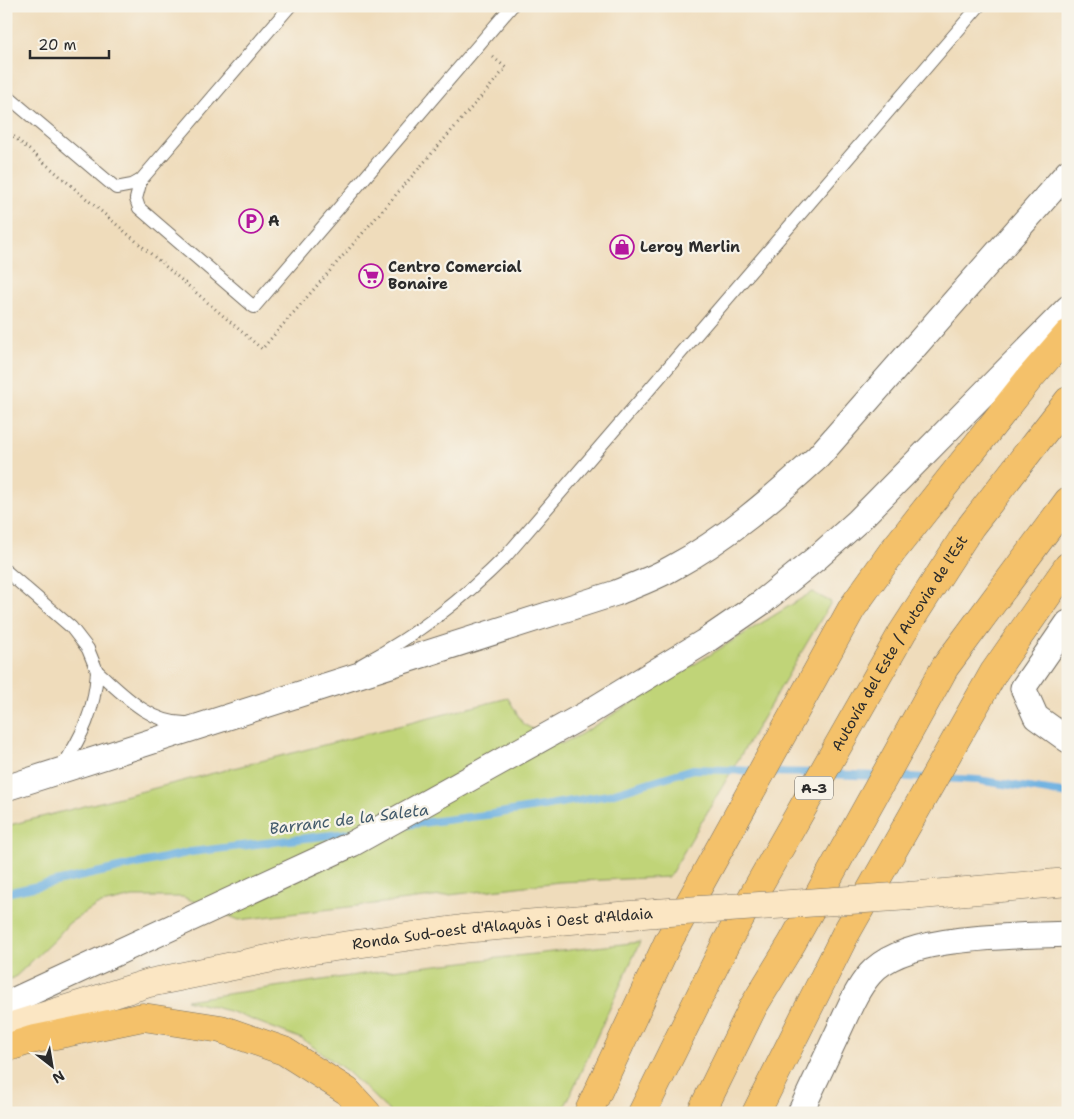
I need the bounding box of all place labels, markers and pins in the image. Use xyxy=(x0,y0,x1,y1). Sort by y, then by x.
parking icon: A xyxy=(238,208,264,234)
place label: A xyxy=(268,211,280,231)
shop icon: Leroy Merlin xyxy=(609,234,635,260)
place label: Leroy Merlin xyxy=(640,237,740,257)
place label: Centro Comercial Bonaire xyxy=(388,257,522,294)
supermarket icon: Centro Comercial Bonaire xyxy=(358,263,384,289)

